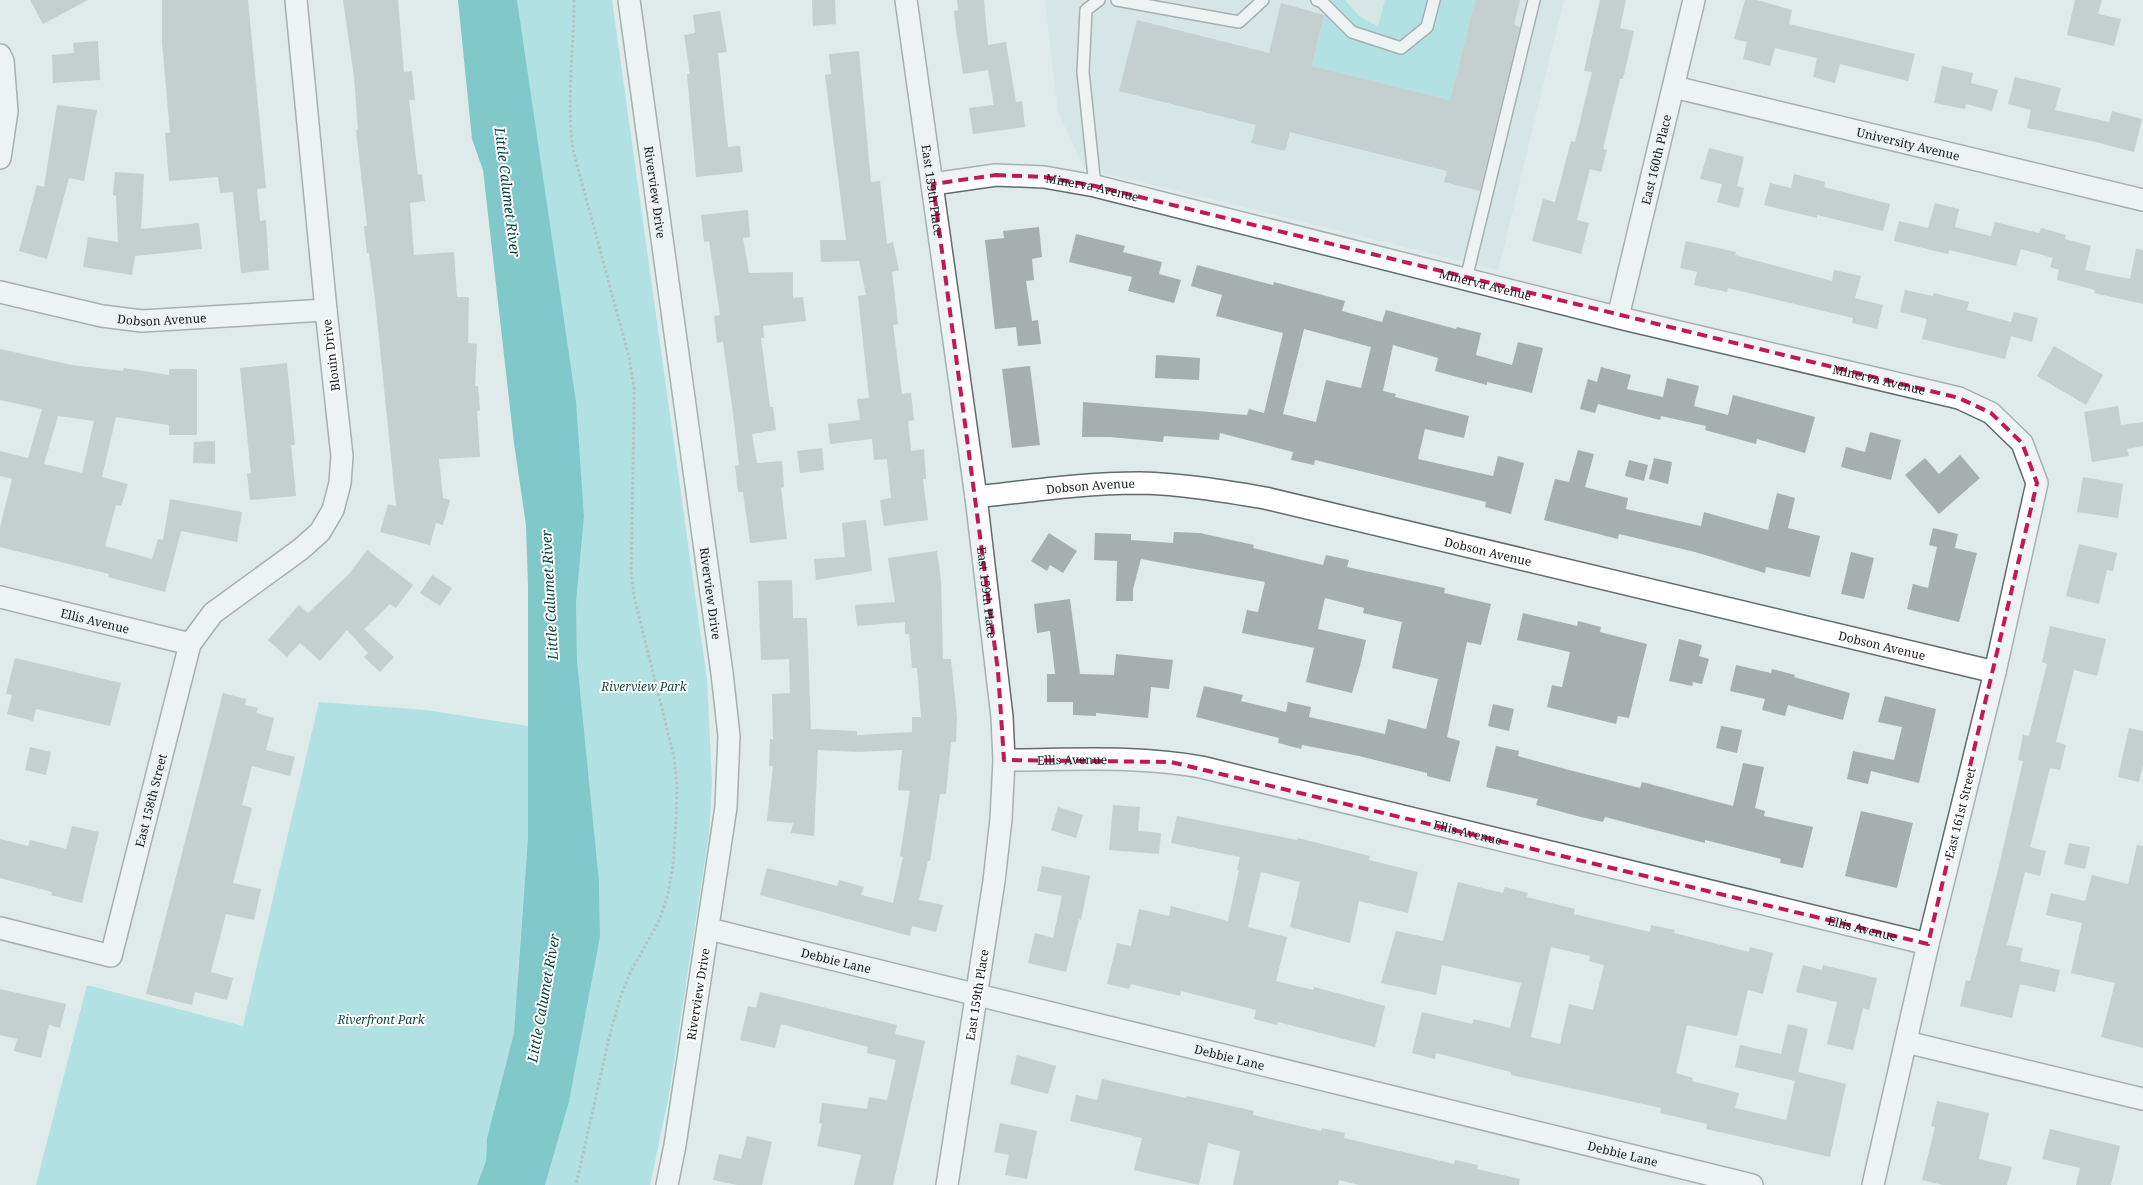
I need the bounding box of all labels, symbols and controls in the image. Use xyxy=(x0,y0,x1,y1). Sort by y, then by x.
street label: East 160th Place xyxy=(1637,113,1675,206)
street label: University Avenue xyxy=(1855,123,1962,164)
water label: Little Calumet River xyxy=(491,125,525,258)
street label: East 159th Place xyxy=(918,143,948,237)
street label: Riverview Drive xyxy=(641,145,670,239)
street label: Minerva Avenue xyxy=(1044,169,1141,205)
street label: Minerva Avenue xyxy=(1437,264,1533,304)
street label: Dobson Avenue xyxy=(116,309,207,330)
street label: Blouin Drive xyxy=(318,318,344,392)
street label: Minerva Avenue xyxy=(1831,360,1927,398)
street label: Dobson Avenue xyxy=(1045,475,1135,497)
water label: Little Calumet River xyxy=(536,529,562,662)
street label: Dobson Avenue xyxy=(1443,533,1533,570)
street label: Riverview Drive xyxy=(696,546,726,641)
street label: East 159th Place xyxy=(973,546,1001,639)
street label: Ellis Avenue xyxy=(59,604,131,637)
street label: Dobson Avenue xyxy=(1837,626,1927,664)
park label: Riverview Park xyxy=(600,678,688,695)
street label: Ellis Avenue xyxy=(1037,750,1107,768)
street label: East 158th Street xyxy=(130,752,170,849)
street label: East 161st Street xyxy=(1940,766,1980,860)
street label: Ellis Avenue xyxy=(1432,815,1504,849)
street label: Ellis Avenue xyxy=(1826,911,1898,945)
water label: Little Calumet River xyxy=(522,932,564,1065)
street label: Debbie Lane xyxy=(799,943,873,977)
street label: Riverview Drive xyxy=(682,947,714,1041)
street label: East 159th Place xyxy=(961,948,993,1042)
park label: Riverfront Park xyxy=(336,1011,426,1028)
street label: Debbie Lane xyxy=(1193,1040,1266,1074)
street label: Debbie Lane xyxy=(1586,1137,1660,1170)

